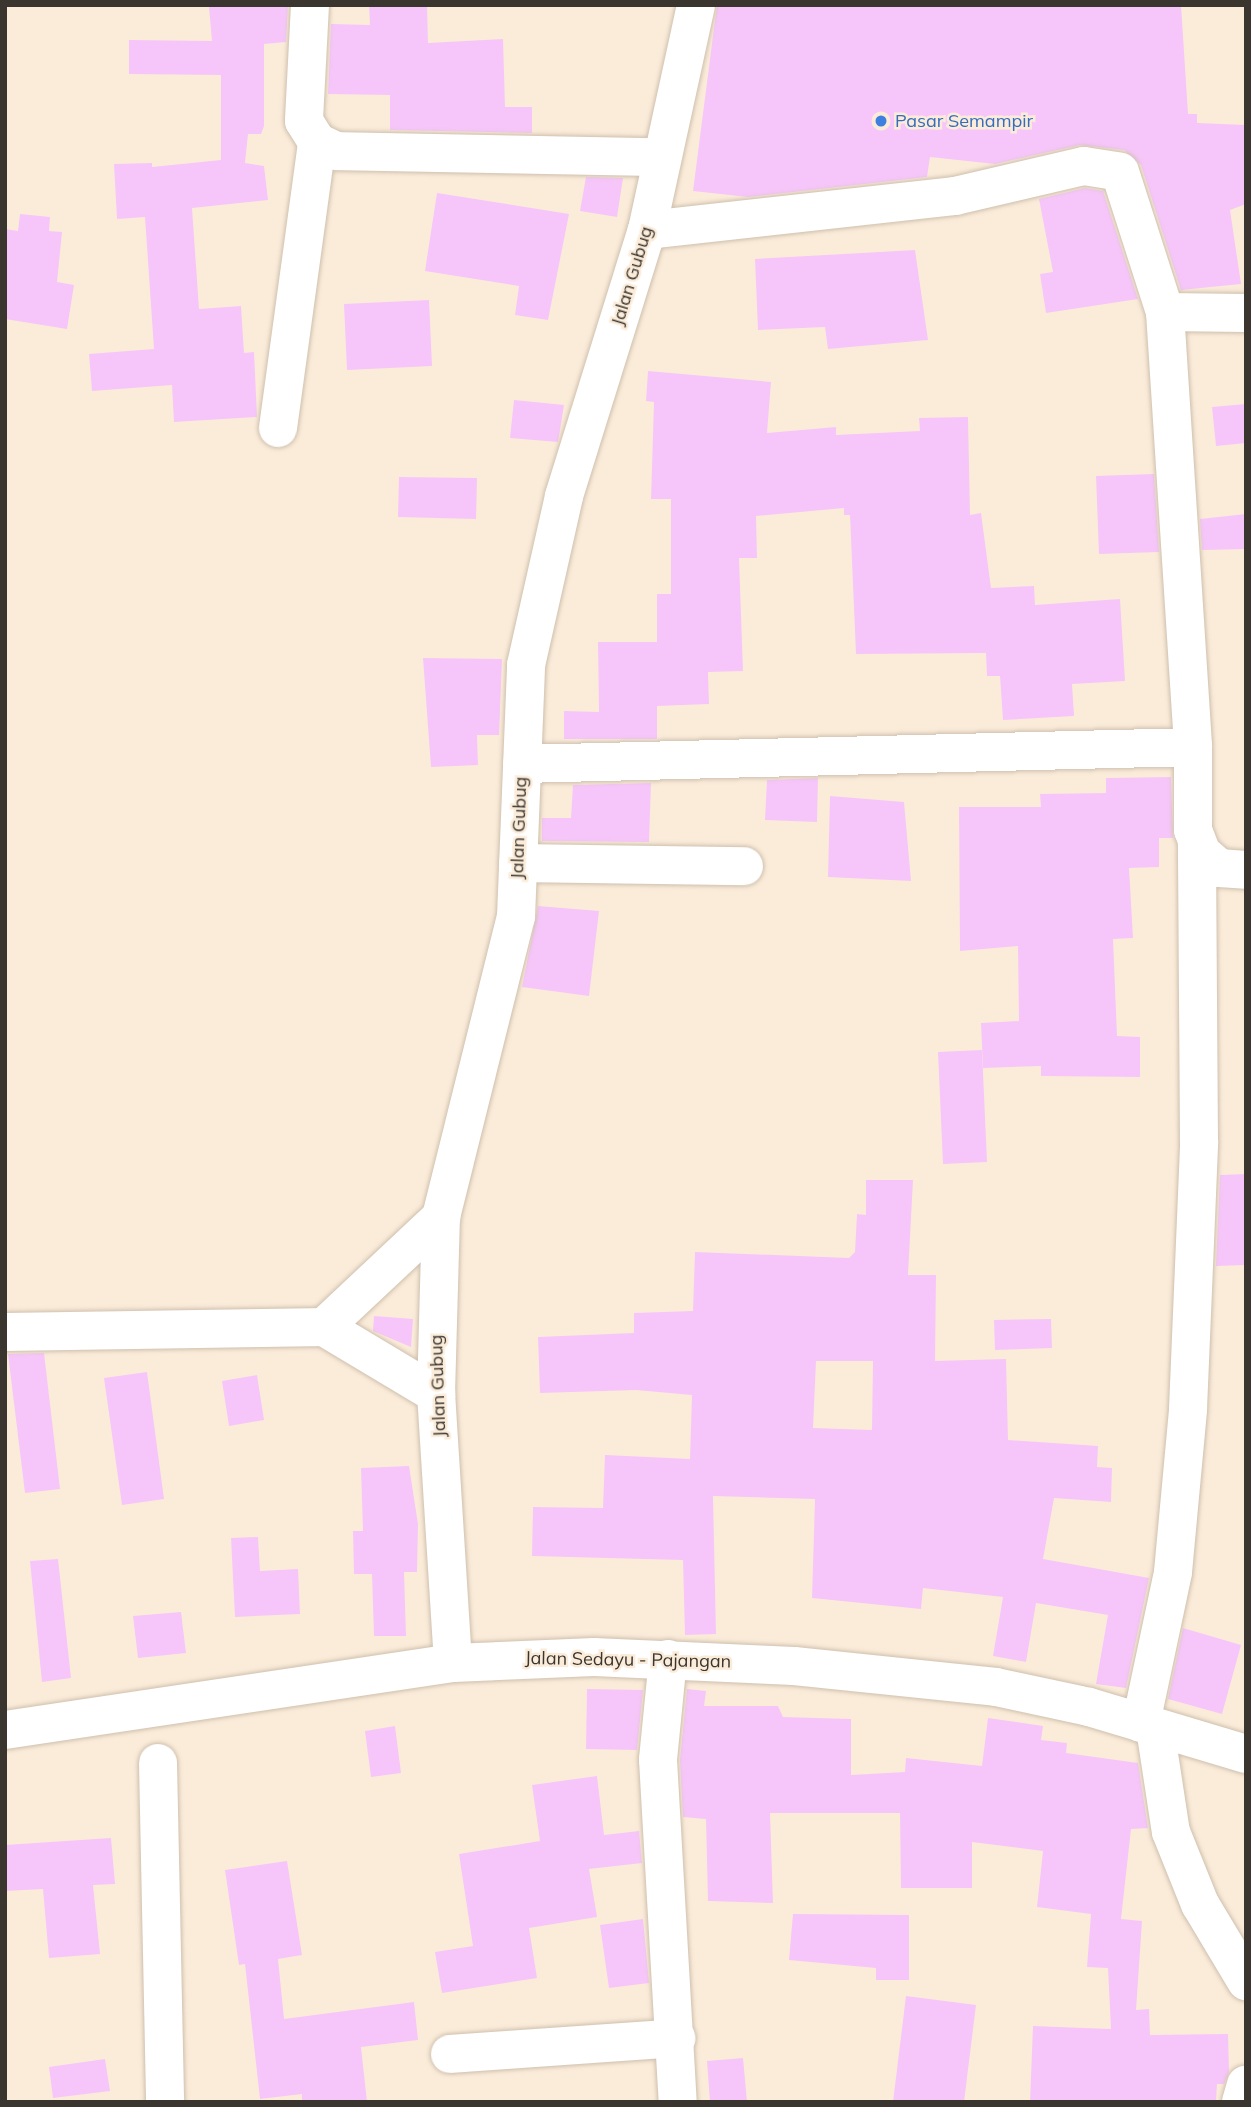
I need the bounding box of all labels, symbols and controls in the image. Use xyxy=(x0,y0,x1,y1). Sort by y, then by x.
place label: Pasar Semampir xyxy=(895,110,1033,132)
marker: Pasar Semampir xyxy=(873,113,889,129)
street label: Jalan Gubug xyxy=(607,224,657,328)
street label: Jalan Gubug xyxy=(506,776,532,880)
street label: Jalan Gubug xyxy=(425,1334,451,1438)
street label: Jalan Sedayu - Pajangan xyxy=(525,1647,731,1673)

